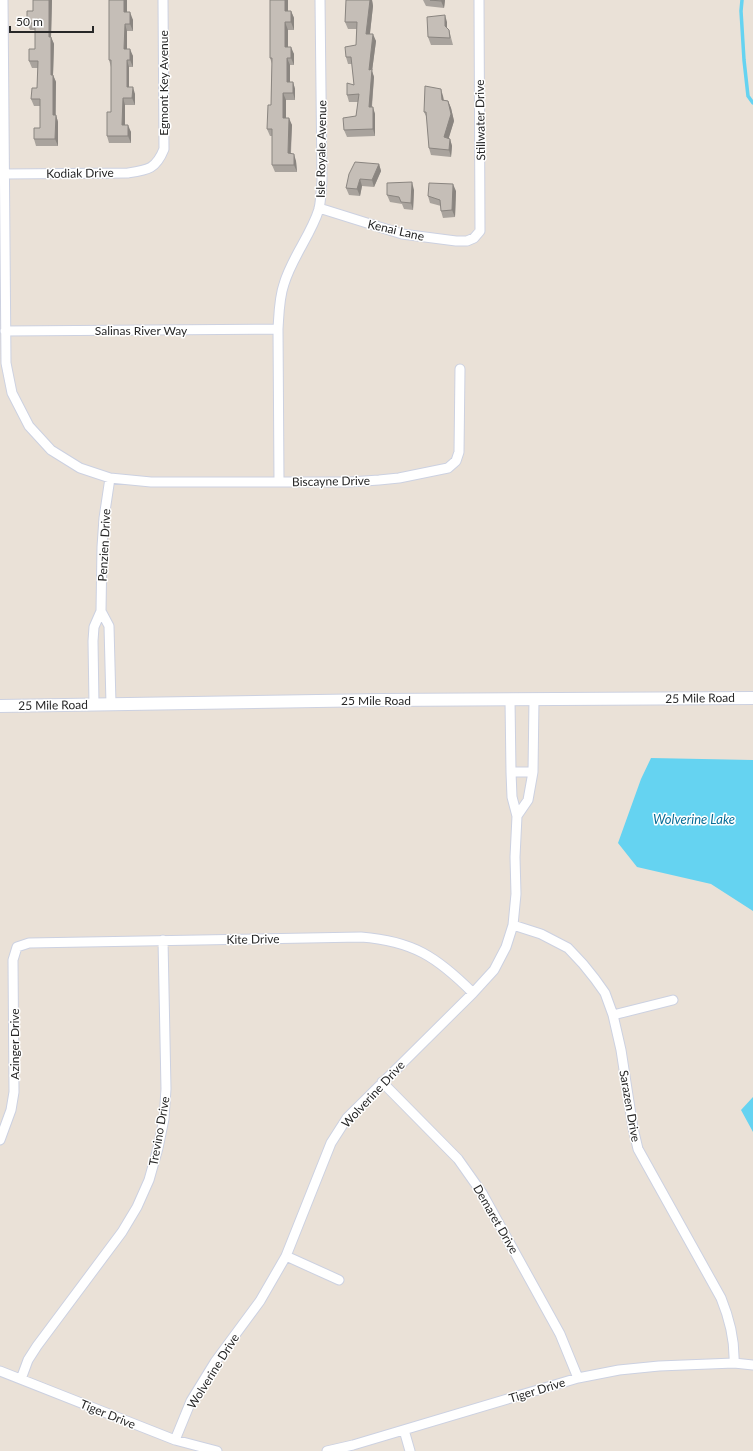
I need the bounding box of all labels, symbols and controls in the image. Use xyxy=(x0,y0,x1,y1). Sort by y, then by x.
scale bar xyxy=(10,8,93,34)
text: 50 m xyxy=(16,14,43,29)
street label: Egmont Key Avenue xyxy=(156,30,171,136)
street label: Stillwater Drive xyxy=(472,79,488,161)
street label: Isle Royale Avenue xyxy=(313,100,329,198)
street label: Kodiak Drive xyxy=(46,165,114,181)
street label: Kenai Lane xyxy=(366,216,426,244)
street label: Salinas River Way xyxy=(95,323,188,338)
street label: Biscayne Drive xyxy=(292,473,370,489)
street label: Penzien Drive xyxy=(95,508,113,582)
street label: 25 Mile Road xyxy=(665,690,735,706)
street label: 25 Mile Road xyxy=(341,693,411,708)
street label: 25 Mile Road xyxy=(18,697,88,713)
water label: Wolverine Lake xyxy=(653,811,735,827)
street label: Kite Drive xyxy=(226,931,280,947)
street label: Azinger Drive xyxy=(7,1008,22,1080)
street label: Wolverine Drive xyxy=(338,1058,408,1130)
street label: Sarazen Drive xyxy=(616,1069,644,1143)
street label: Trevino Drive xyxy=(146,1095,172,1167)
street label: Demaret Drive xyxy=(470,1182,522,1256)
street label: Wolverine Drive xyxy=(184,1331,242,1411)
street label: Tiger Drive xyxy=(507,1374,567,1406)
street label: Tiger Drive xyxy=(78,1396,138,1432)

